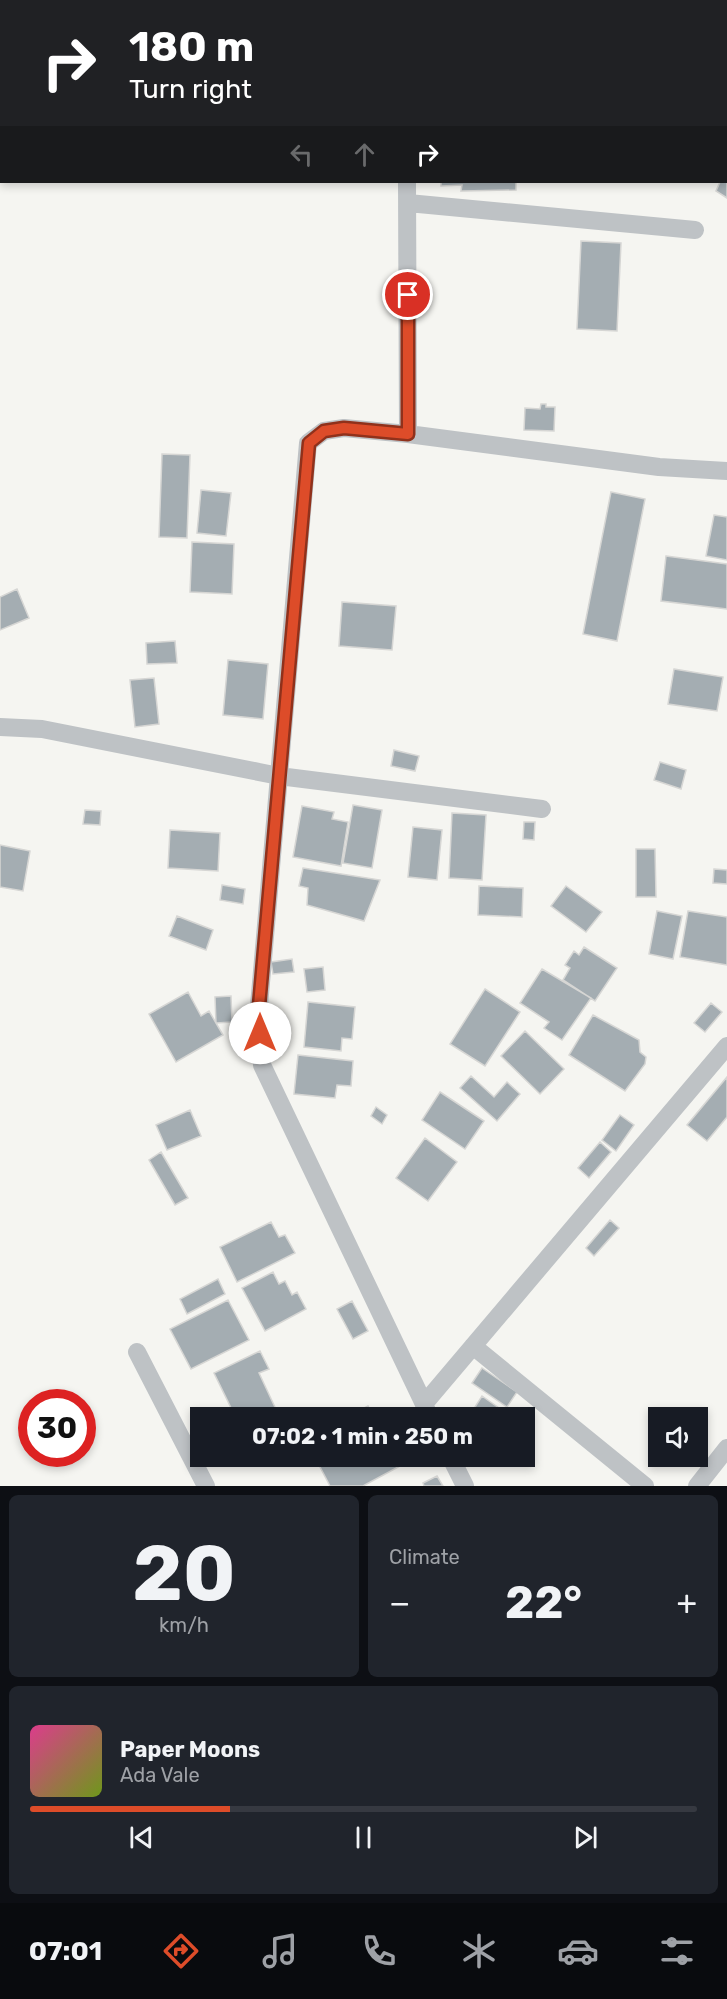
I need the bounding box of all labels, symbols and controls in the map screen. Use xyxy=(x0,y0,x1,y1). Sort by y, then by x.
text: 180 m xyxy=(129,22,254,72)
icon: right xyxy=(30,24,108,102)
text: Turn right xyxy=(129,73,252,105)
icon: left xyxy=(285,138,318,171)
icon: ahead xyxy=(348,138,381,171)
icon: right xyxy=(411,138,444,171)
pin xyxy=(382,269,433,320)
icon: arrive xyxy=(391,278,424,311)
position arrow xyxy=(228,1001,292,1065)
speed limit sign: 30 xyxy=(18,1389,96,1467)
map controls xyxy=(648,1407,708,1467)
button: sound xyxy=(648,1407,708,1467)
text: 07:02 · 1 min · 250 m xyxy=(252,1423,473,1450)
text: 20 xyxy=(132,1527,236,1620)
text: Climate xyxy=(389,1545,460,1569)
text: 22° xyxy=(505,1576,582,1629)
text: − xyxy=(389,1583,410,1622)
text: + xyxy=(676,1583,697,1622)
text: km/h xyxy=(159,1613,209,1637)
text: Paper Moons xyxy=(120,1736,260,1763)
text: Ada Vale xyxy=(120,1763,200,1787)
icon: previous xyxy=(125,1821,158,1854)
icon: pause xyxy=(347,1821,380,1854)
icon: next xyxy=(569,1821,602,1854)
icon: directions xyxy=(160,1930,202,1972)
icon: music xyxy=(259,1930,301,1972)
icon: phone xyxy=(358,1930,400,1972)
icon: climate xyxy=(458,1930,500,1972)
icon: car xyxy=(557,1930,599,1972)
icon: filters xyxy=(656,1930,698,1972)
text: 07:01 xyxy=(29,1935,102,1967)

